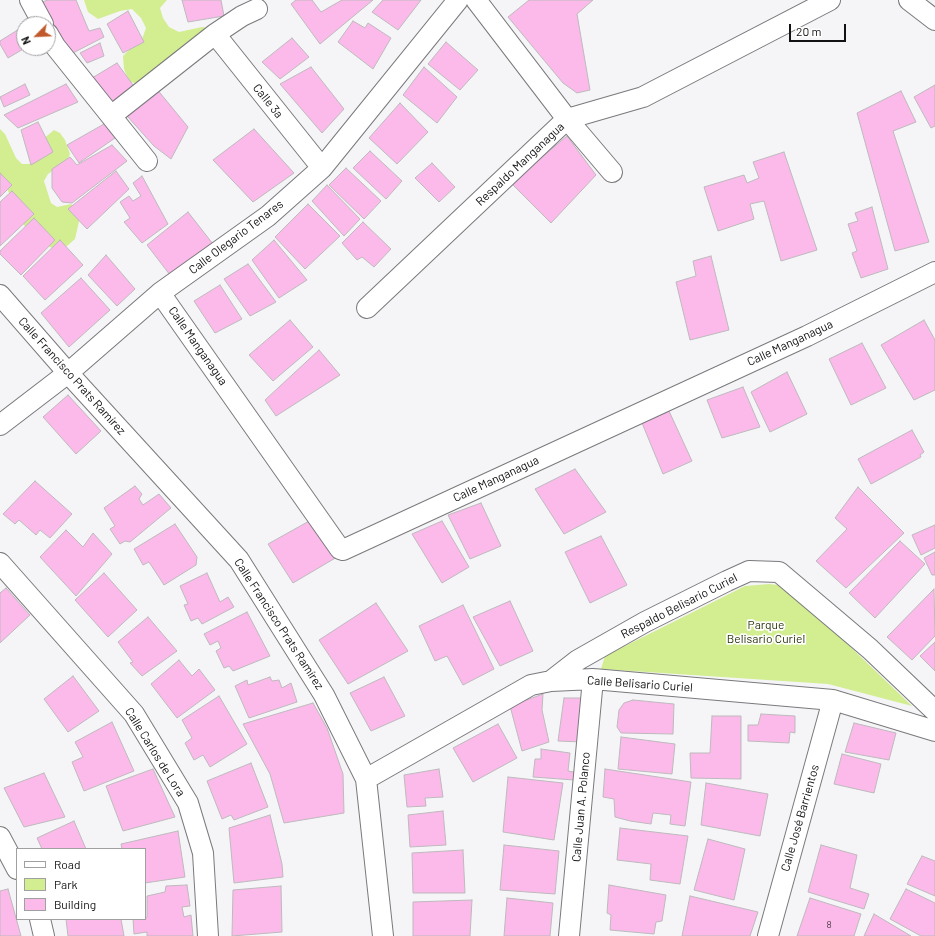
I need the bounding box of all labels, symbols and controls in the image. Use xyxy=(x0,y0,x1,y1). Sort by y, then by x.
north arrow xyxy=(16,16,56,56)
scale bar xyxy=(791,16,848,42)
text: 20 m xyxy=(796,24,822,38)
text: N xyxy=(18,35,33,47)
street label: Calle 3a xyxy=(250,81,286,121)
street label: Respaldo Manganagua xyxy=(473,119,567,209)
street label: Calle Olegario Tenares xyxy=(186,197,286,277)
street label: Calle Manganagua xyxy=(165,304,231,388)
street label: Calle Francisco Prats Ramírez xyxy=(15,314,129,438)
street label: Calle Manganagua xyxy=(745,317,835,369)
street label: Calle Manganagua xyxy=(451,453,541,505)
street label: Calle Francisco Prats Ramírez xyxy=(231,556,327,692)
street label: Respaldo Belisario Curiel xyxy=(618,570,740,642)
park label: Parque Belisario Curiel xyxy=(727,618,805,646)
street label: Calle Belisario Curiel xyxy=(587,673,693,695)
street label: Calle Carlos de Lora xyxy=(122,705,188,799)
street label: Calle Juan A. Polanco xyxy=(569,751,593,863)
street label: Calle José Barrientos xyxy=(778,763,822,873)
legend xyxy=(16,848,146,920)
text: Road xyxy=(54,857,81,871)
text: Park xyxy=(54,877,78,891)
text: Building xyxy=(54,897,96,911)
house number: 8 xyxy=(826,919,832,931)

